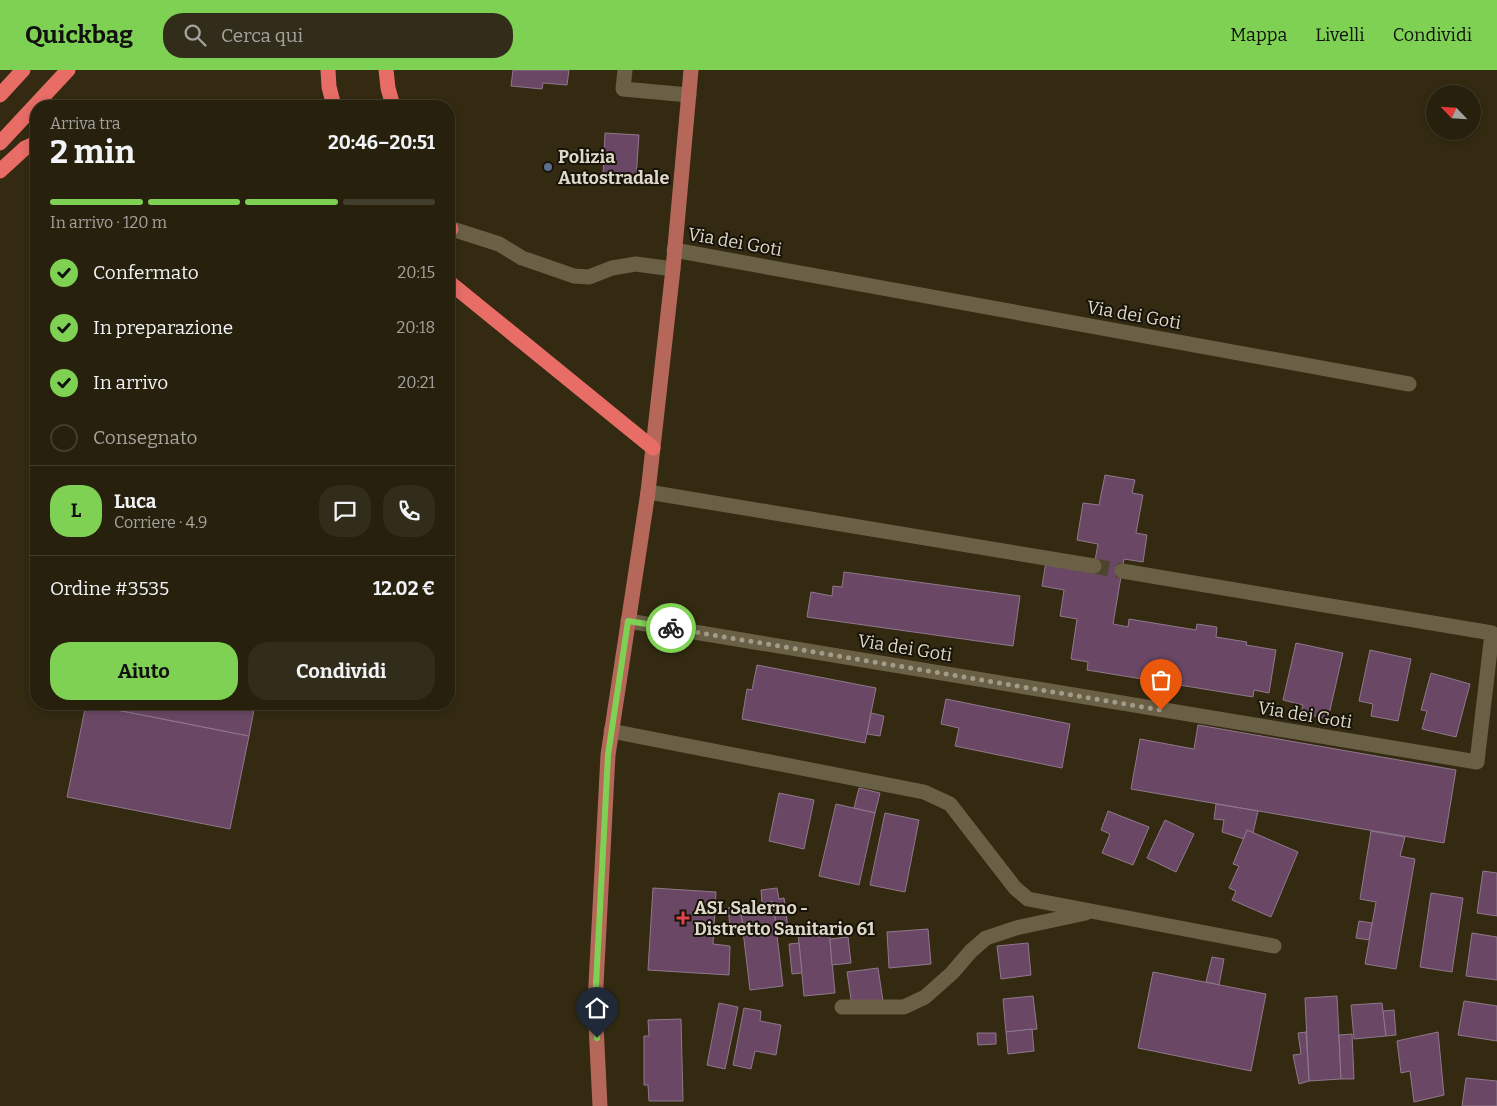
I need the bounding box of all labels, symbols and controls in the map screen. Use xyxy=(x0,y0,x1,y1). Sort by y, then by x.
search box xyxy=(163,13,513,58)
text: Quickbag xyxy=(25,21,133,49)
icon: search xyxy=(181,21,209,49)
text: Cerca qui xyxy=(221,24,303,47)
text: Mappa xyxy=(1230,24,1287,46)
text: Livelli xyxy=(1315,24,1365,46)
text: Condividi xyxy=(1393,24,1472,46)
north arrow xyxy=(1426,85,1481,140)
map controls xyxy=(1426,85,1481,140)
text: Arriva tra xyxy=(50,114,120,133)
text: 20:46–20:51 xyxy=(328,131,435,154)
text: 2 min xyxy=(50,133,135,171)
place label: Polizia Autostradale xyxy=(558,146,669,189)
marker: Polizia Autostradale xyxy=(542,161,554,173)
text: In arrivo · 120 m xyxy=(50,213,167,232)
street label: Via dei Goti xyxy=(686,223,784,261)
icon: check xyxy=(50,259,78,287)
text: Confermato xyxy=(93,261,199,284)
text: 20:15 xyxy=(398,263,435,282)
street label: Via dei Goti xyxy=(1085,296,1183,334)
icon: check xyxy=(50,314,78,342)
text: In preparazione xyxy=(93,316,233,339)
text: 20:18 xyxy=(397,318,435,337)
icon: check xyxy=(50,369,78,397)
text: In arrivo xyxy=(93,371,168,394)
text: 20:21 xyxy=(397,373,435,392)
text: Consegnato xyxy=(93,426,198,449)
button: chat xyxy=(319,485,371,537)
button: phone xyxy=(383,485,435,537)
text: Luca xyxy=(114,490,156,513)
text: L xyxy=(71,499,81,522)
text: Corriere · 4.9 xyxy=(114,513,207,532)
text: Ordine #3535 xyxy=(50,577,169,600)
text: 12.02 € xyxy=(373,577,435,600)
courier xyxy=(646,603,696,653)
icon: bike xyxy=(657,614,685,642)
street label: Via dei Goti xyxy=(856,630,954,666)
button: Aiuto xyxy=(50,642,238,700)
button: Condividi xyxy=(248,642,435,700)
pin xyxy=(1140,659,1182,710)
icon: bag xyxy=(1147,666,1175,694)
street label: Via dei Goti xyxy=(1256,697,1354,733)
place label: ASL Salerno - Distretto Sanitario 61 xyxy=(694,897,875,940)
marker: ASL Salerno - Distretto Sanitario 61 xyxy=(676,911,690,925)
pin xyxy=(576,987,618,1038)
icon: home xyxy=(583,994,611,1022)

